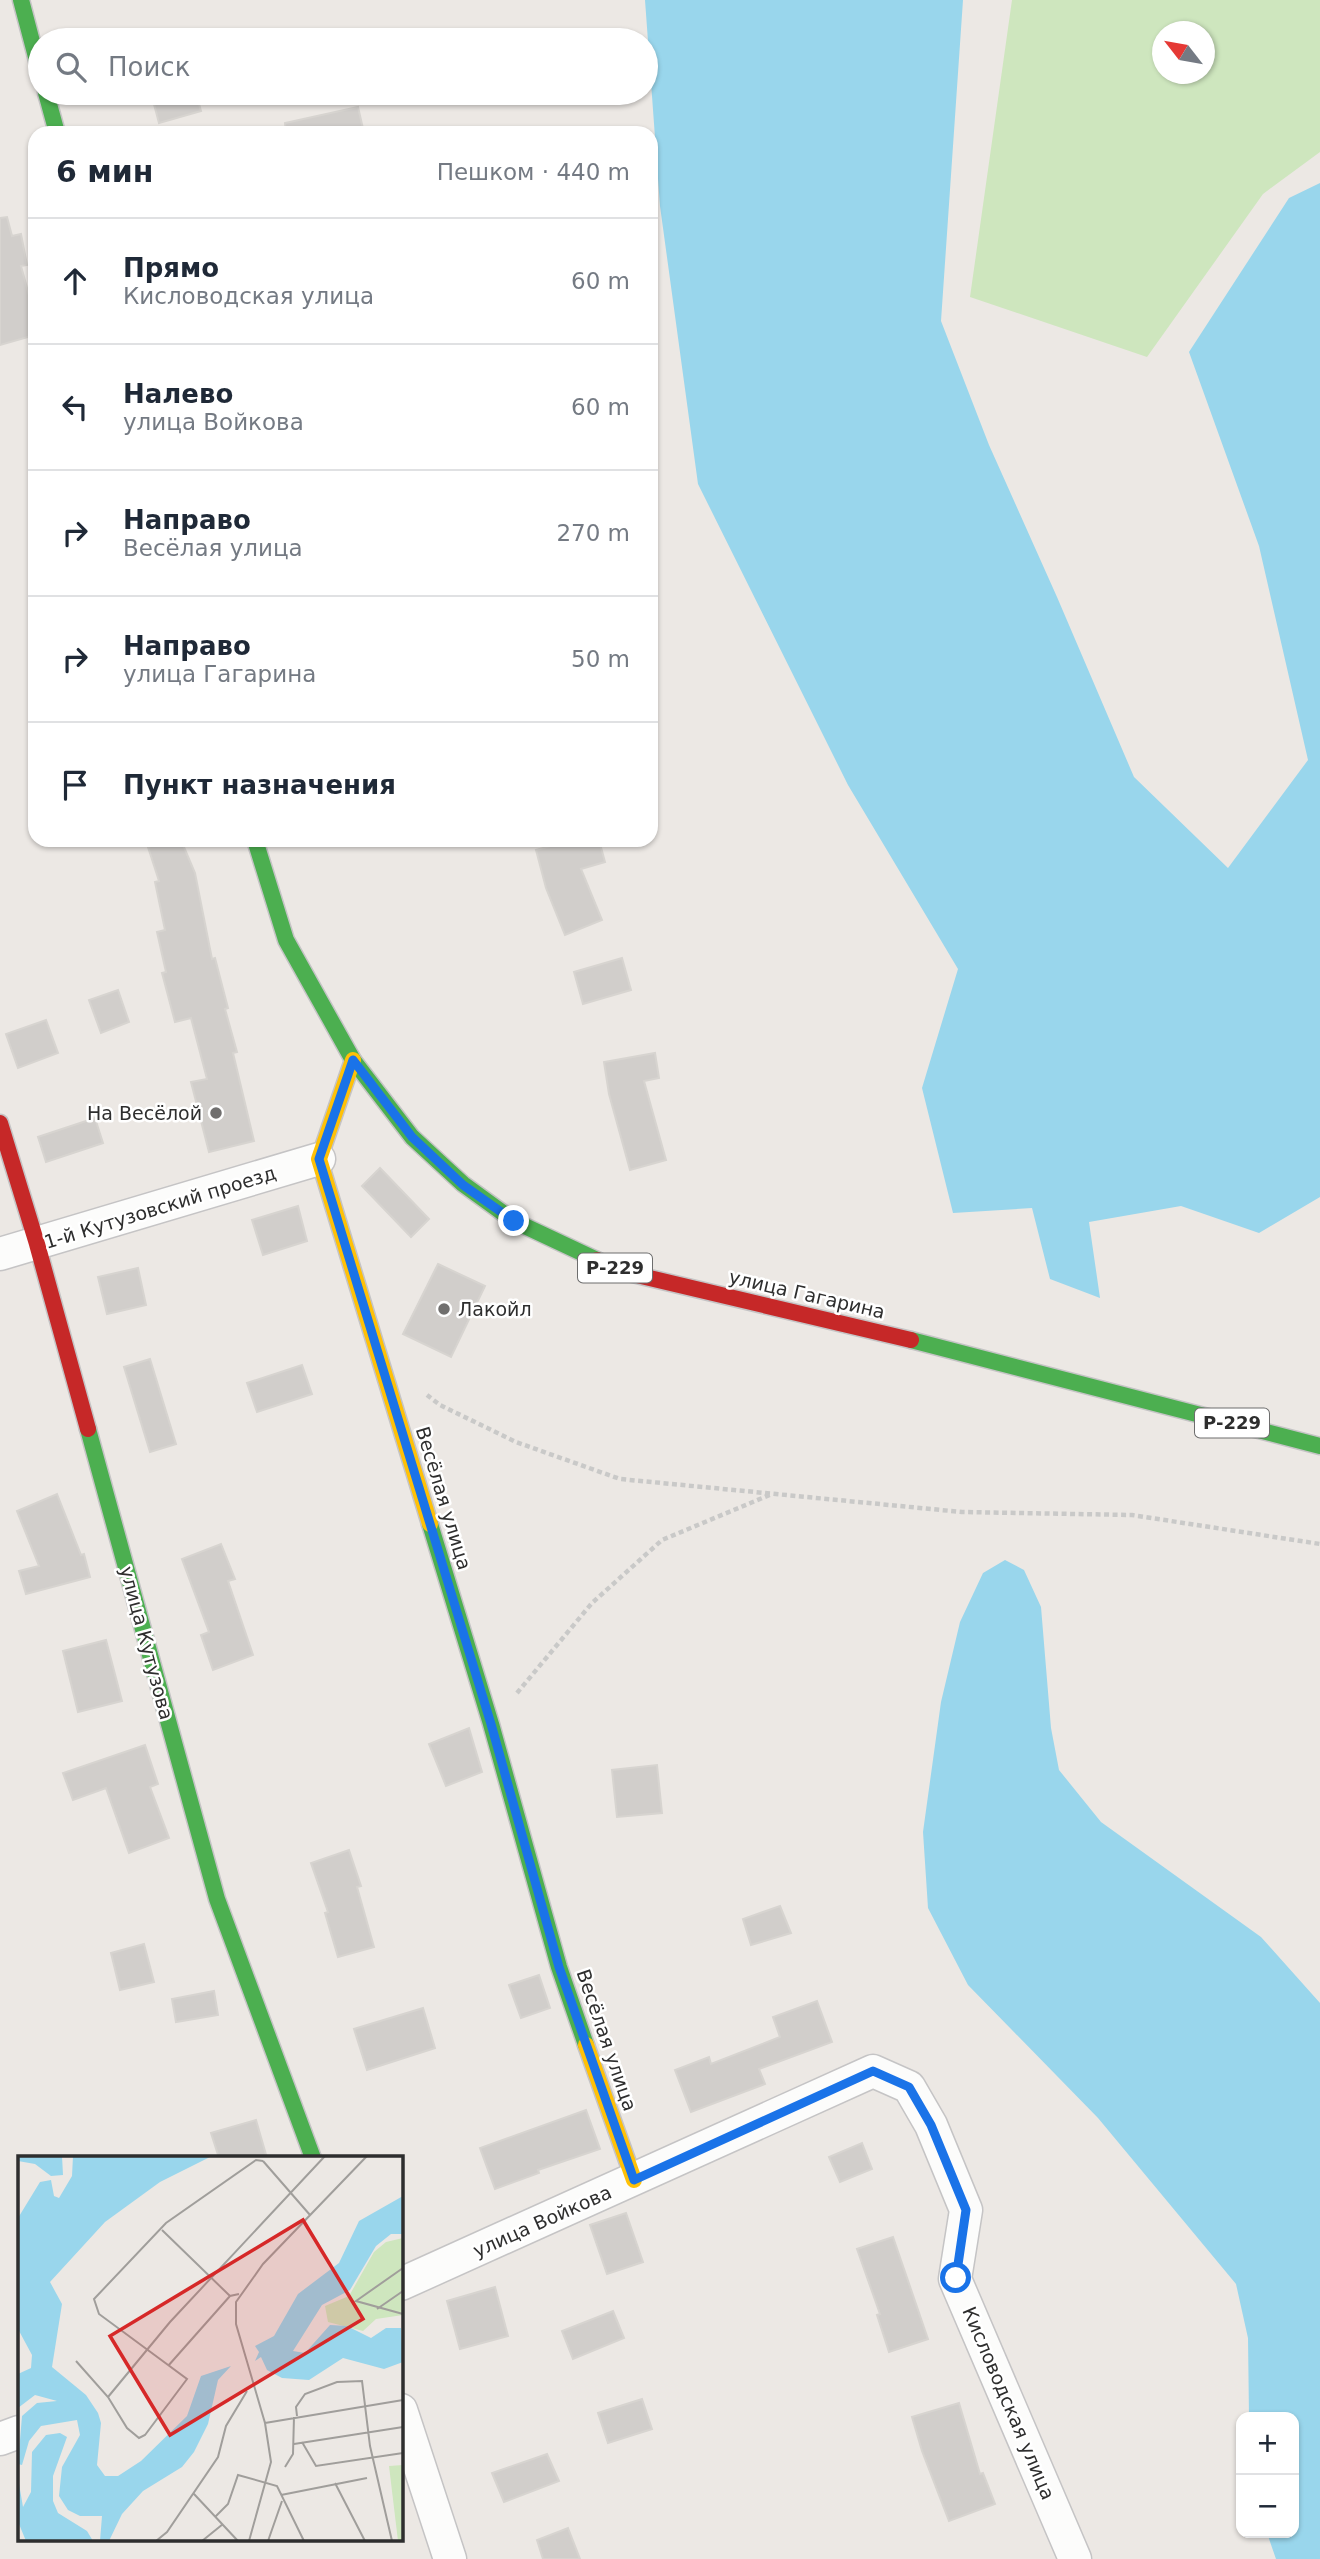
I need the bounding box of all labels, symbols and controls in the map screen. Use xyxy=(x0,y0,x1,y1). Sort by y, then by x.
north arrow xyxy=(1152,21,1215,84)
search box xyxy=(28,28,658,105)
icon: search xyxy=(52,48,90,86)
text: Поиск xyxy=(108,52,190,82)
text: 6 мин xyxy=(56,154,154,189)
text: Пешком · 440 m xyxy=(437,159,630,185)
text: Прямо xyxy=(123,253,219,283)
icon: ahead xyxy=(56,262,94,300)
text: 60 m xyxy=(571,268,630,294)
text: Кисловодская улица xyxy=(123,283,374,309)
text: Налево xyxy=(123,379,233,409)
icon: left xyxy=(56,388,94,426)
text: 60 m xyxy=(571,394,630,420)
text: улица Войкова xyxy=(123,409,304,435)
text: Направо xyxy=(123,505,251,535)
icon: right xyxy=(56,514,94,552)
text: 270 m xyxy=(556,520,630,546)
text: Весёлая улица xyxy=(123,535,303,561)
text: Направо xyxy=(123,631,251,661)
icon: right xyxy=(56,640,94,678)
text: 50 m xyxy=(571,646,630,672)
text: улица Гагарина xyxy=(123,661,316,687)
icon: arrive xyxy=(56,766,94,804)
text: Пункт назначения xyxy=(123,770,396,800)
place label: На Весёлой xyxy=(87,1102,202,1124)
marker: На Весёлой xyxy=(208,1105,224,1121)
street label: 1-й Кутузовский проезд xyxy=(42,1161,278,1253)
route end xyxy=(498,1205,529,1236)
road number: Р-229 xyxy=(578,1254,652,1282)
street label: улица Гагарина xyxy=(727,1265,887,1323)
place label: Лакойл xyxy=(458,1298,532,1320)
marker: Лакойл xyxy=(436,1301,452,1317)
road number: Р-229 xyxy=(1195,1408,1269,1438)
street label: Весёлая улица xyxy=(412,1424,476,1572)
street label: улица Кутузова xyxy=(116,1564,178,1722)
street label: Весёлая улица xyxy=(572,1966,642,2114)
inset map xyxy=(18,2156,402,2542)
street label: улица Войкова xyxy=(469,2181,615,2261)
route start xyxy=(940,2262,971,2293)
street label: Кисловодская улица xyxy=(958,2303,1060,2503)
map controls xyxy=(1236,2412,1299,2538)
button: + xyxy=(1236,2412,1299,2475)
button: − xyxy=(1236,2475,1299,2538)

